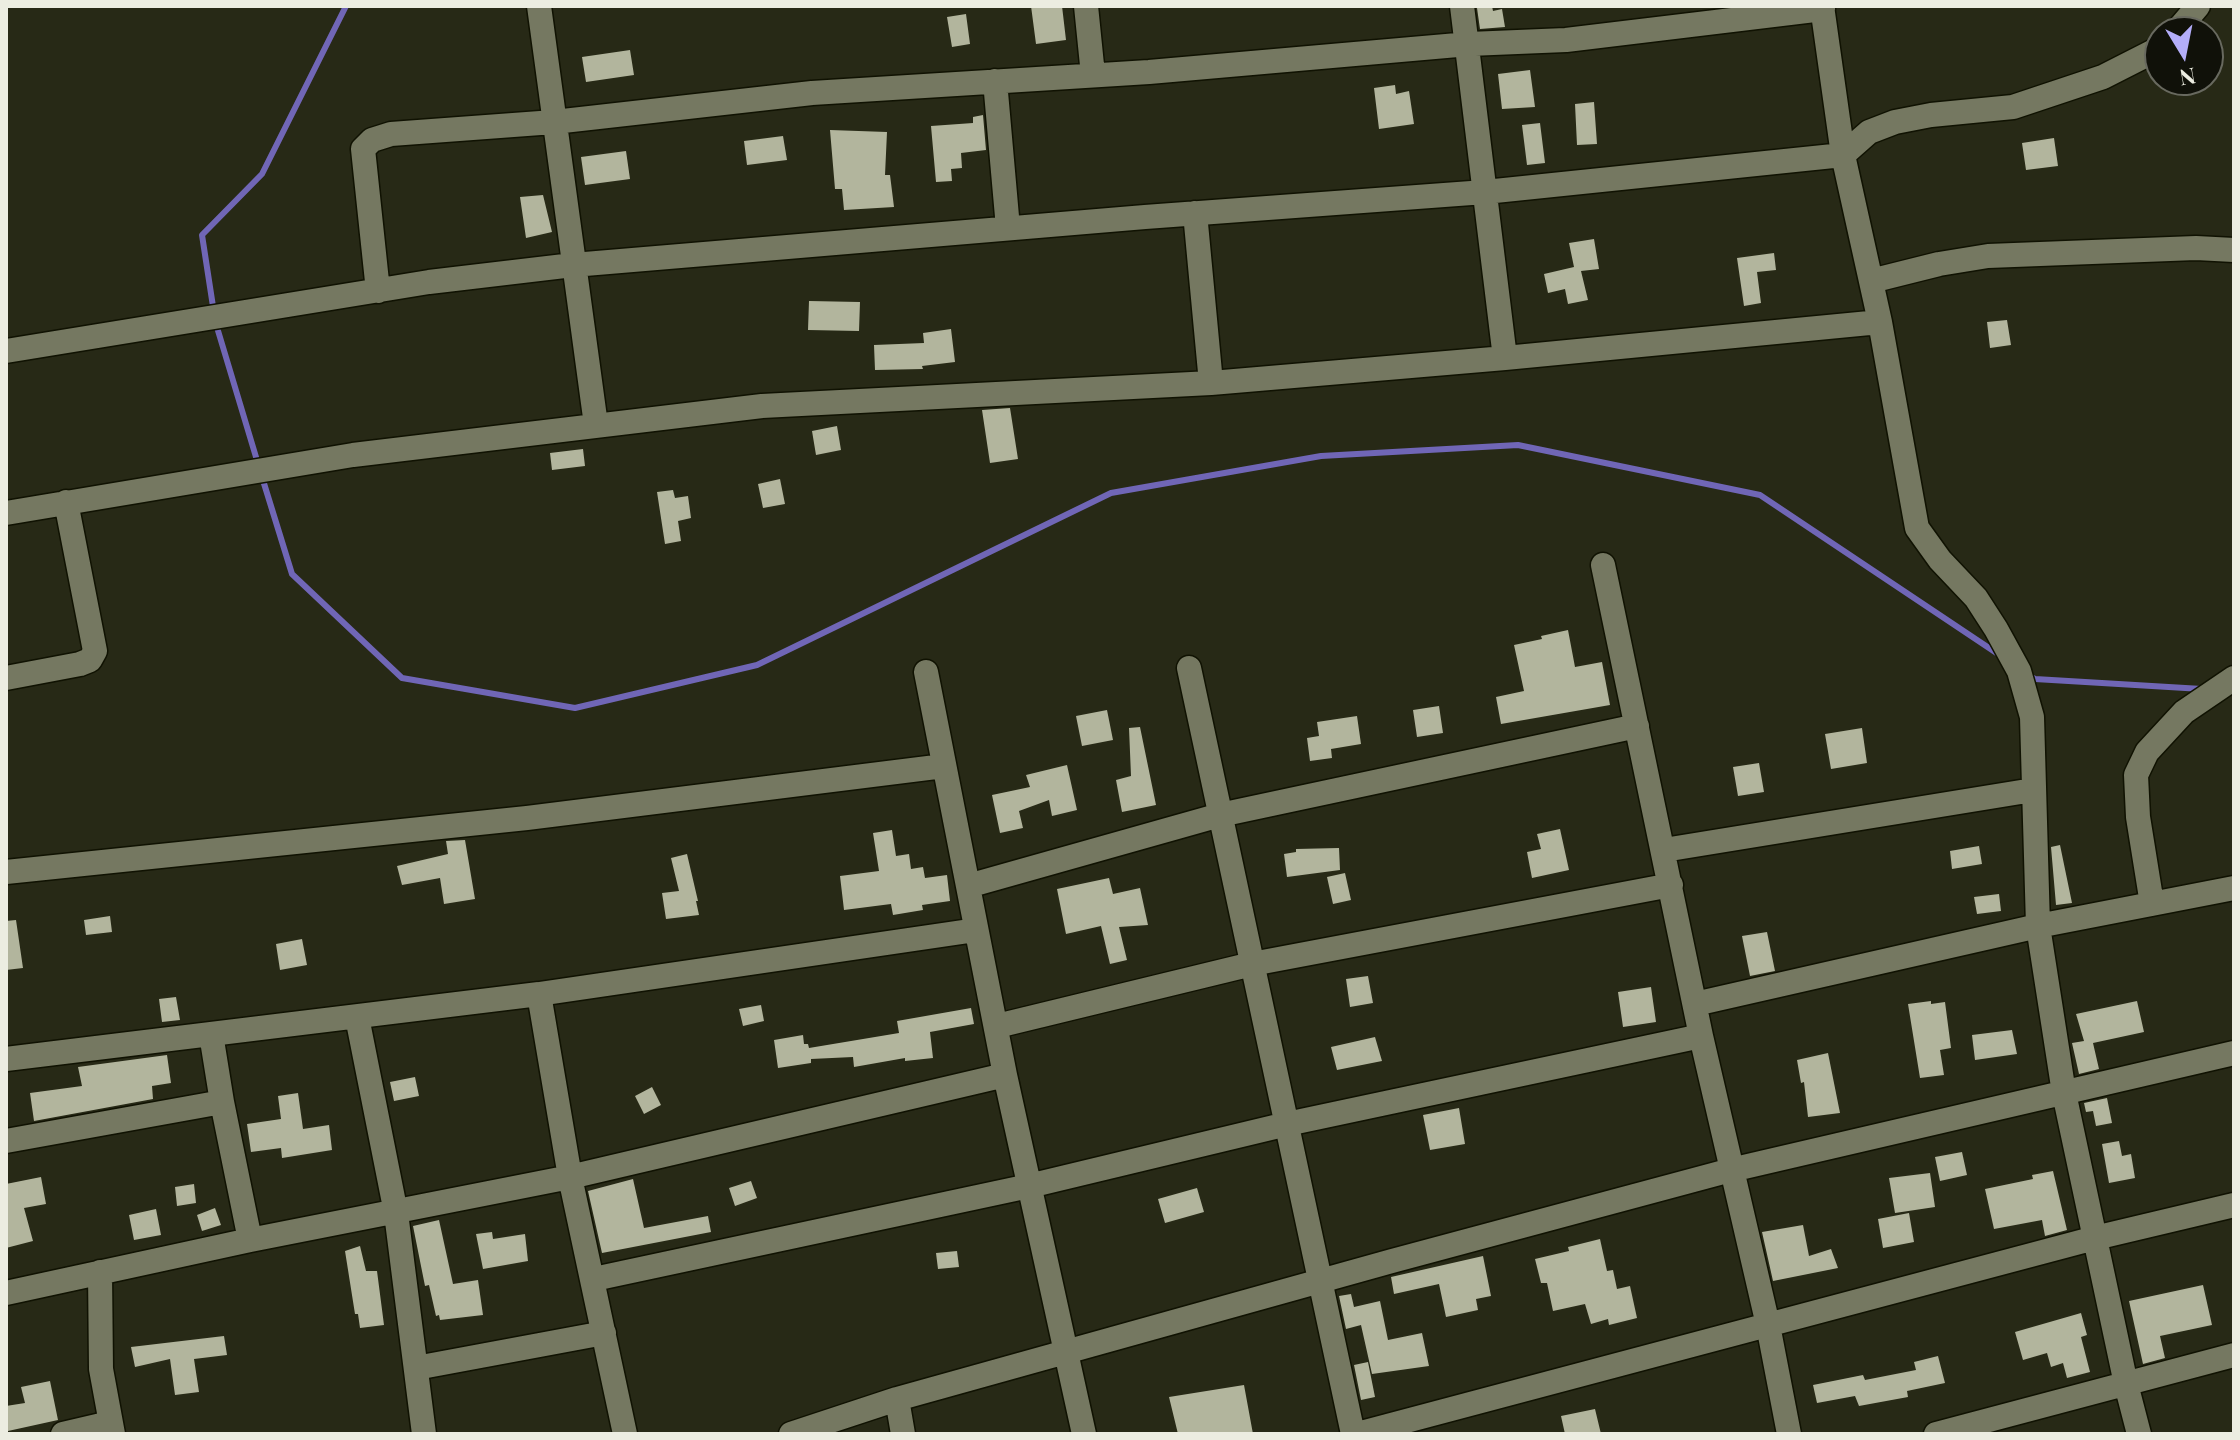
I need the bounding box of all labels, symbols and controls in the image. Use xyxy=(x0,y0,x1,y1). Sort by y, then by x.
north arrow xyxy=(2144,16,2224,96)
text: N xyxy=(2177,62,2198,94)

